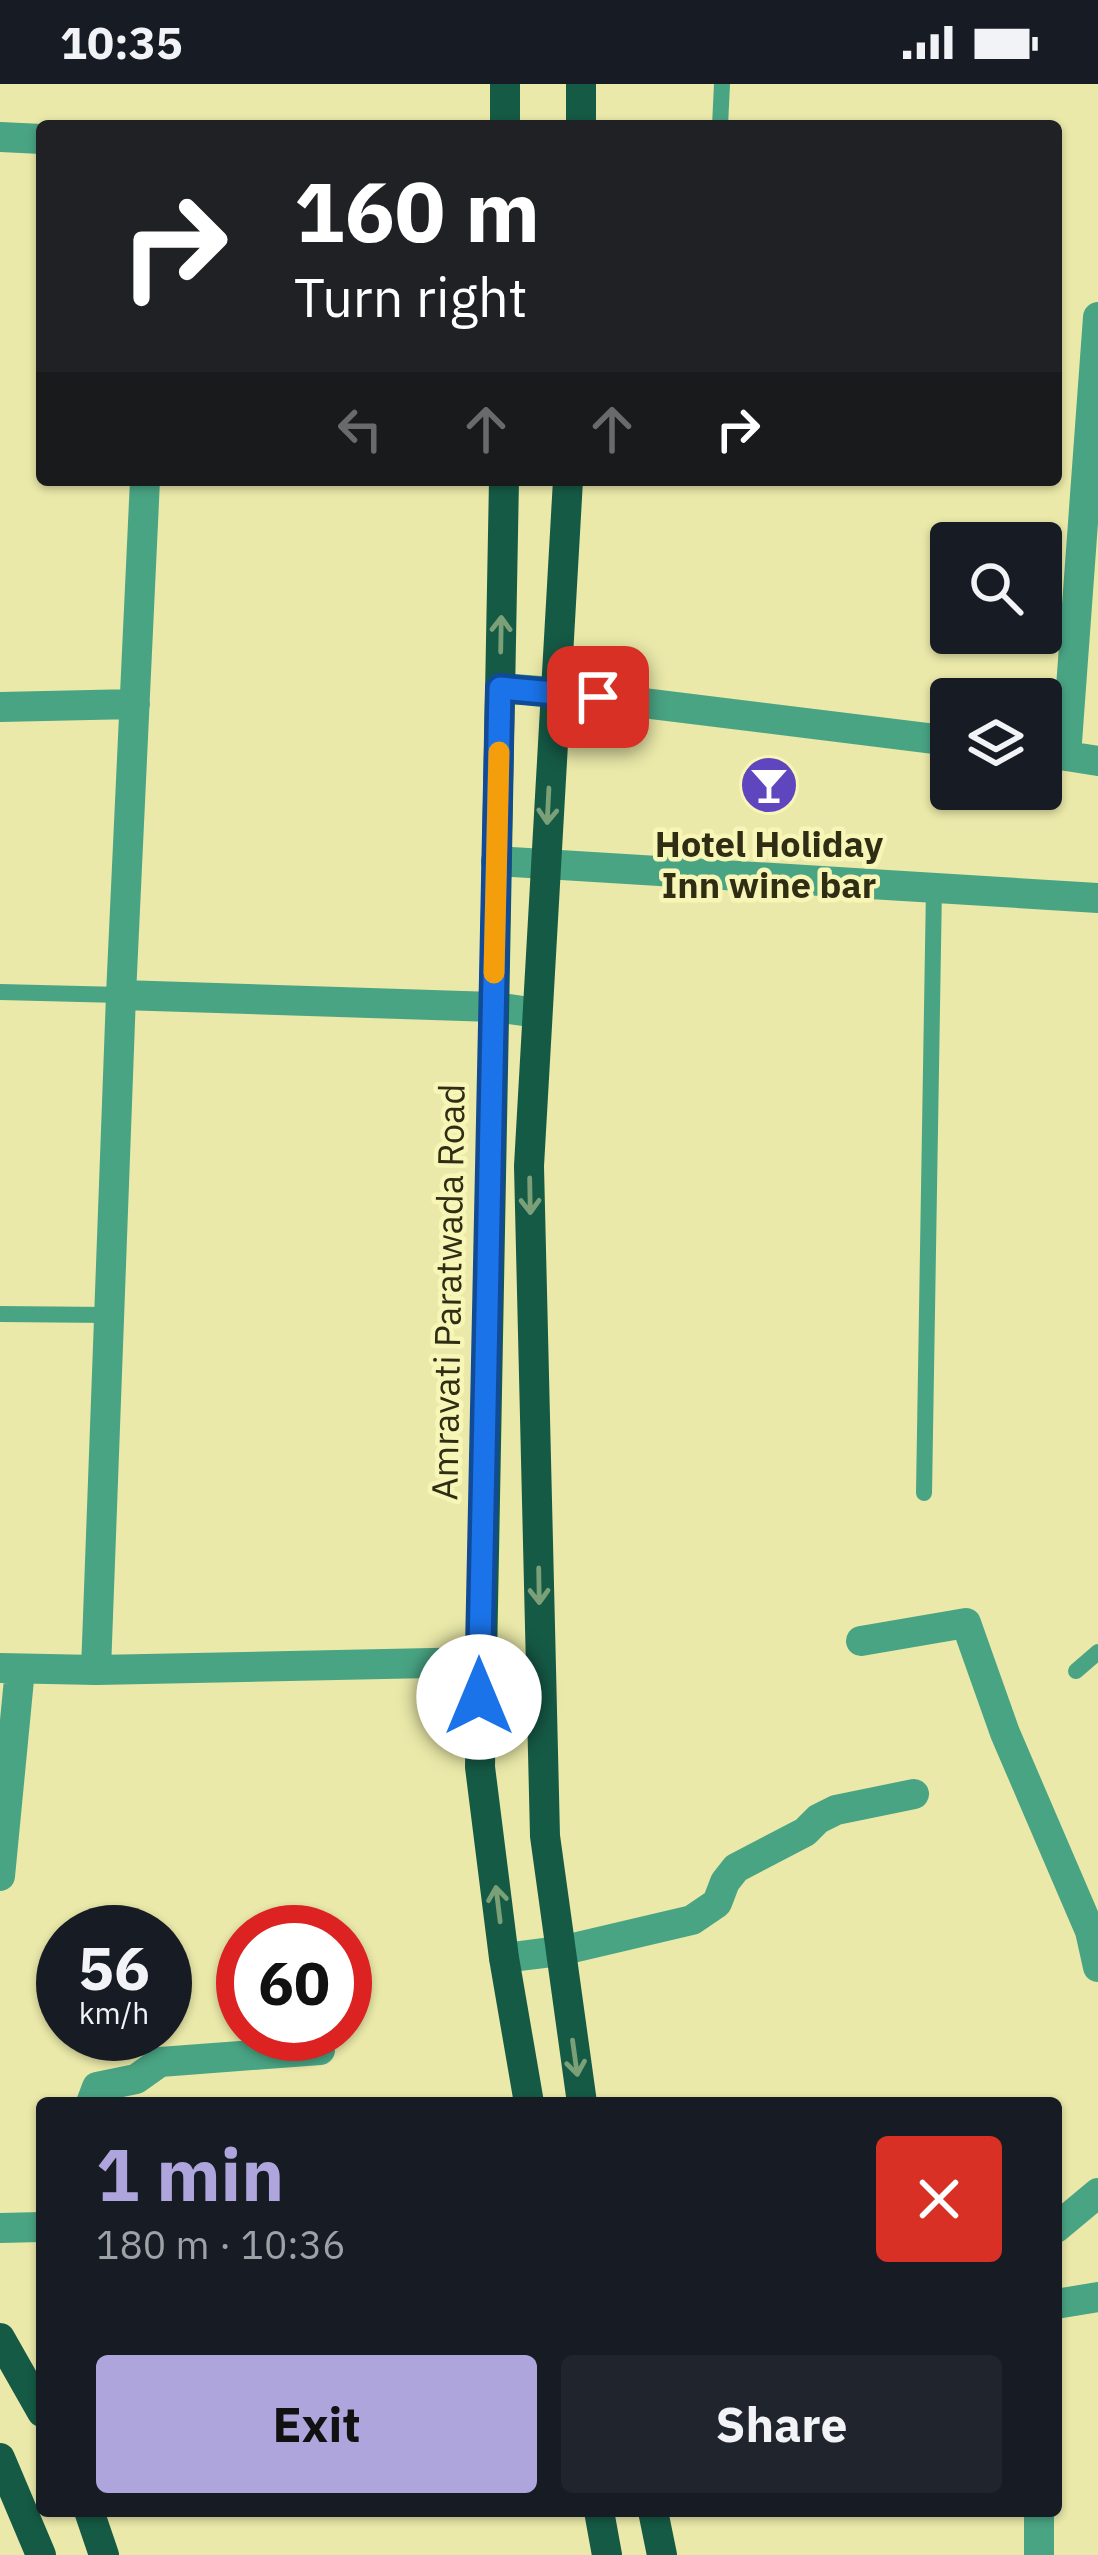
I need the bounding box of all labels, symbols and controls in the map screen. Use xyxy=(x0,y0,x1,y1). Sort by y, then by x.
text: 10:35 xyxy=(60,13,183,71)
text: 160 m xyxy=(294,156,540,265)
icon: right xyxy=(96,168,252,324)
text: Turn right xyxy=(294,262,528,332)
icon: left xyxy=(327,396,393,462)
icon: ahead xyxy=(453,396,519,462)
icon: ahead xyxy=(579,396,645,462)
icon: right xyxy=(705,396,771,462)
map controls xyxy=(930,522,1062,810)
button: search xyxy=(930,522,1062,654)
one-way arrow xyxy=(490,615,513,654)
pin xyxy=(547,646,649,748)
icon: arrive xyxy=(565,664,631,730)
button: layers xyxy=(930,678,1062,810)
bar icon: Hotel Holiday Inn wine bar xyxy=(738,754,800,816)
one-way arrow xyxy=(537,786,560,825)
place label: Hotel Holiday Inn wine bar xyxy=(655,820,884,908)
street label: Amravati Paratwada Road xyxy=(420,1083,475,1501)
one-way arrow xyxy=(518,1176,541,1215)
one-way arrow xyxy=(527,1566,550,1605)
position arrow xyxy=(416,1634,542,1760)
one-way arrow xyxy=(486,1886,508,1925)
speed limit sign: 60 xyxy=(216,1905,372,2061)
text: 56 xyxy=(78,1928,150,2007)
text: km/h xyxy=(79,1993,149,2032)
one-way arrow xyxy=(564,2037,587,2076)
text: 1 min xyxy=(96,2127,284,2221)
button: close xyxy=(876,2136,1002,2262)
text: 180 m · 10:36 xyxy=(96,2219,346,2270)
button: Exit xyxy=(96,2355,537,2493)
button: Share xyxy=(561,2355,1002,2493)

